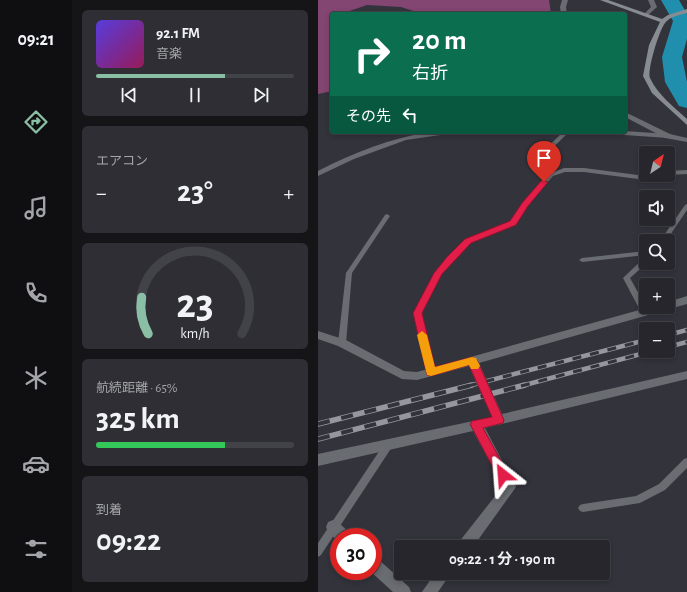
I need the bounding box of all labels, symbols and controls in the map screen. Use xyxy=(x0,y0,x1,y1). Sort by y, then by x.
text: 92.1 FM xyxy=(156,26,200,41)
text: 20 m xyxy=(412,27,467,55)
icon: right xyxy=(346,28,398,80)
text: 09:21 xyxy=(17,31,55,49)
text: 音楽 xyxy=(156,48,182,61)
text: 右折 xyxy=(412,65,448,83)
icon: previous xyxy=(118,84,140,106)
icon: pause xyxy=(184,84,206,106)
icon: next xyxy=(250,84,272,106)
icon: left xyxy=(399,104,421,126)
icon: directions xyxy=(22,108,50,136)
text: その先 xyxy=(346,109,391,124)
pin xyxy=(527,141,561,182)
north arrow xyxy=(639,146,675,182)
map controls xyxy=(639,146,675,358)
icon: arrive xyxy=(533,147,555,169)
text: エアコン xyxy=(96,155,148,168)
text: 23° xyxy=(177,177,213,207)
text: − xyxy=(96,182,107,204)
text: + xyxy=(283,182,294,204)
button: sound xyxy=(639,190,675,226)
icon: music xyxy=(22,194,50,222)
button: search xyxy=(639,234,675,270)
button: + xyxy=(639,278,675,314)
icon: phone xyxy=(22,279,50,307)
text: 23 xyxy=(176,284,214,325)
button: − xyxy=(639,322,675,358)
text: km/h xyxy=(180,327,210,341)
icon: climate xyxy=(22,364,50,392)
text: 航続距離 · 65% xyxy=(96,382,178,395)
text: 325 km xyxy=(96,404,180,434)
icon: car xyxy=(22,450,50,478)
position arrow xyxy=(482,454,524,496)
text: 到着 xyxy=(96,504,122,517)
text: 09:22 xyxy=(96,526,161,556)
speed limit sign: 30 xyxy=(330,528,382,580)
icon: filters xyxy=(22,535,50,563)
text: 09:22 · 1 分 · 190 m xyxy=(449,552,555,567)

